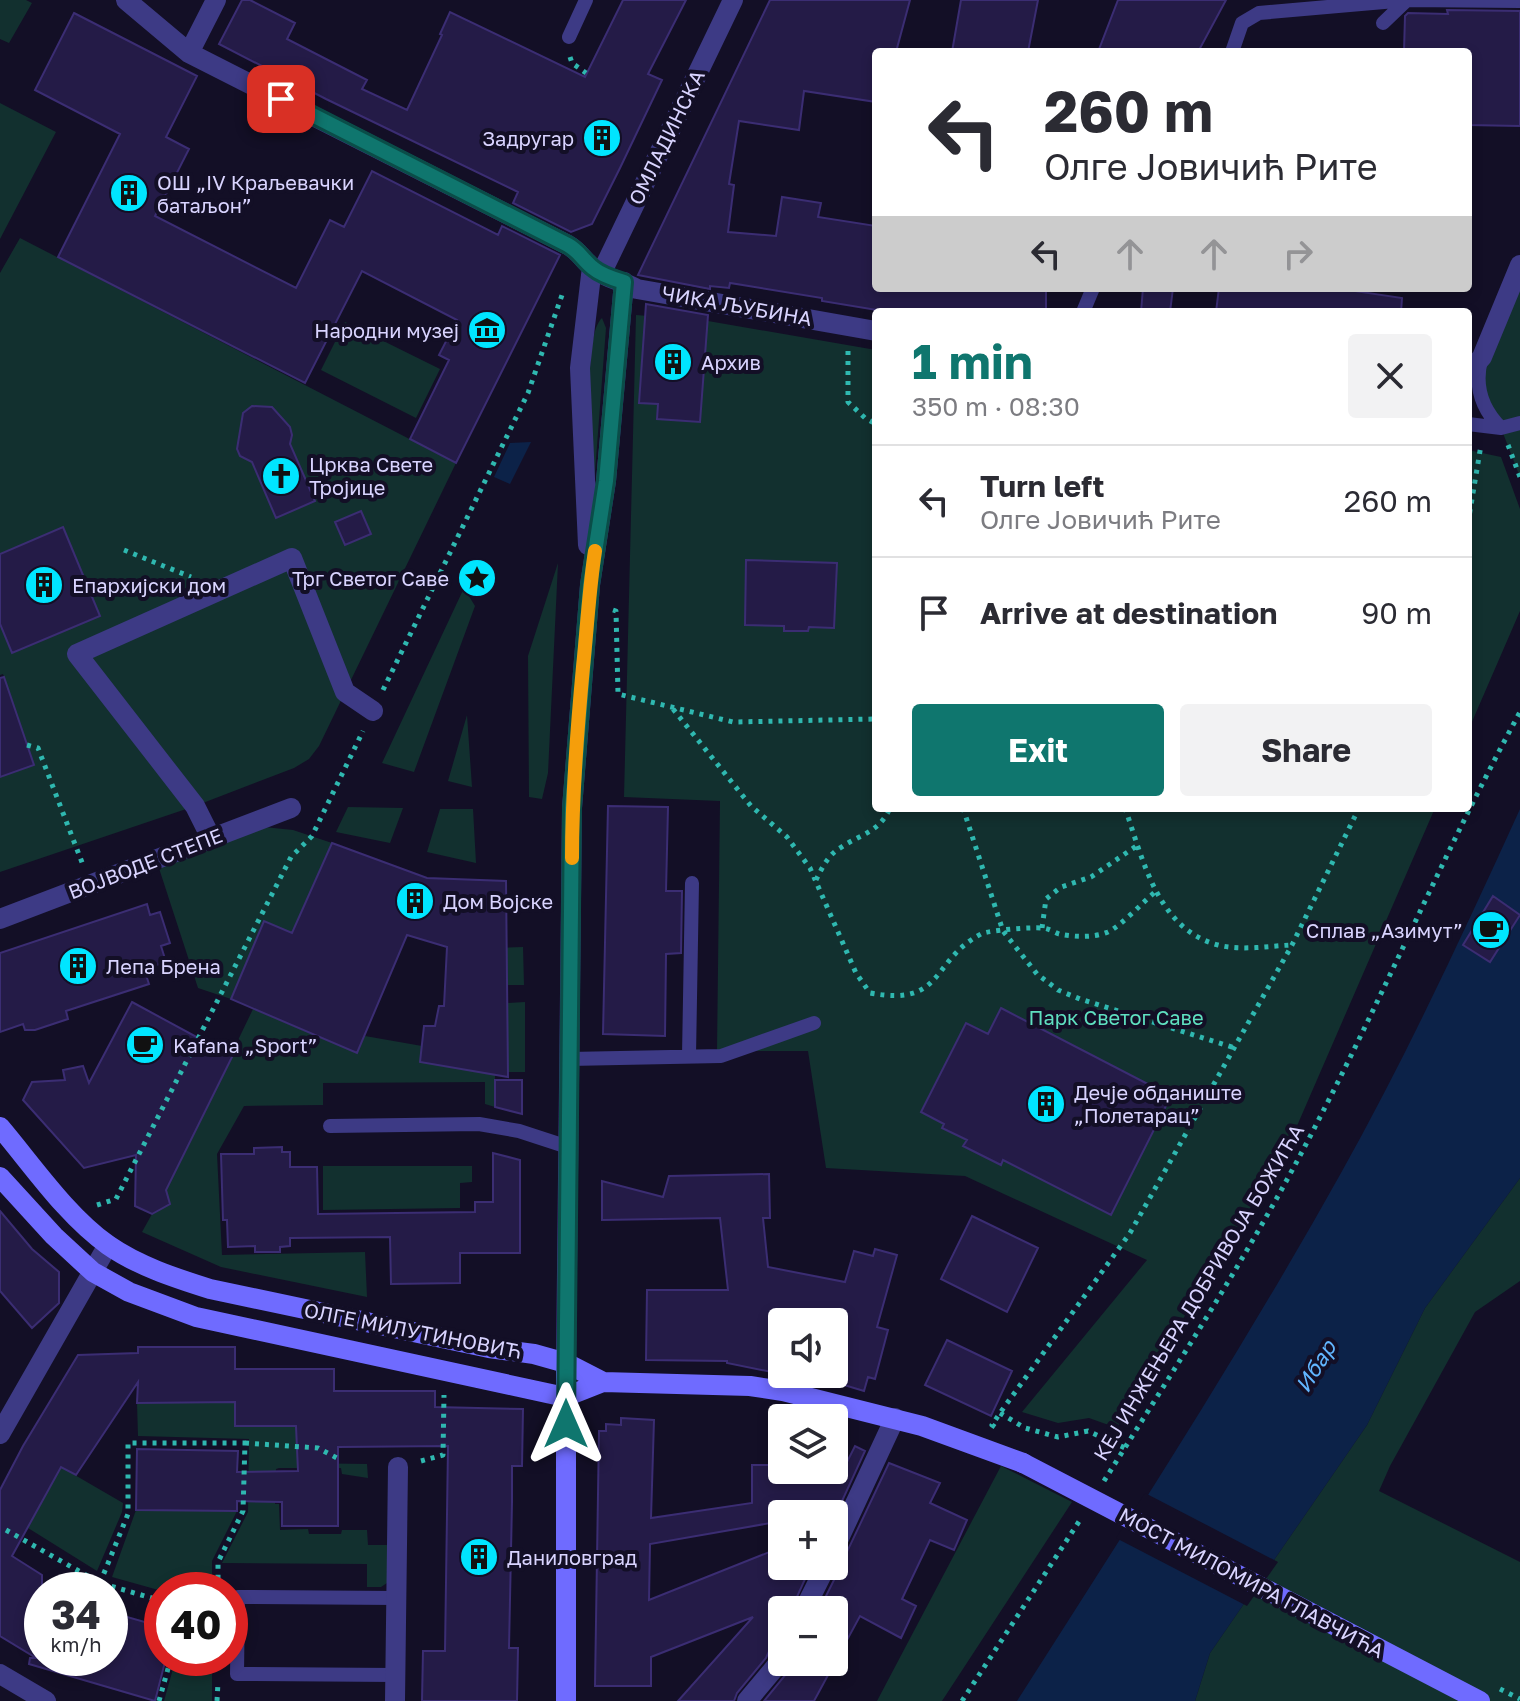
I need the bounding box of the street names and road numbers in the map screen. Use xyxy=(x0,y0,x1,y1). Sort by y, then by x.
street label: ОМЛАДИНСКА xyxy=(623,66,709,208)
street label: ЧИКА ЉУБИНА xyxy=(660,280,814,330)
street label: ВОЈВОДЕ СТЕПЕ xyxy=(64,823,226,903)
street label: КЕЈ ИНЖЕЊЕРА ДОБРИВОЈА БОЖИЋА xyxy=(1088,1119,1308,1465)
street label: ОЛГЕ МИЛУТИНОВИЋ xyxy=(302,1297,524,1363)
street label: МОСТ МИЛОМИРА ГЛАВЧИЋА xyxy=(1115,1502,1389,1662)

